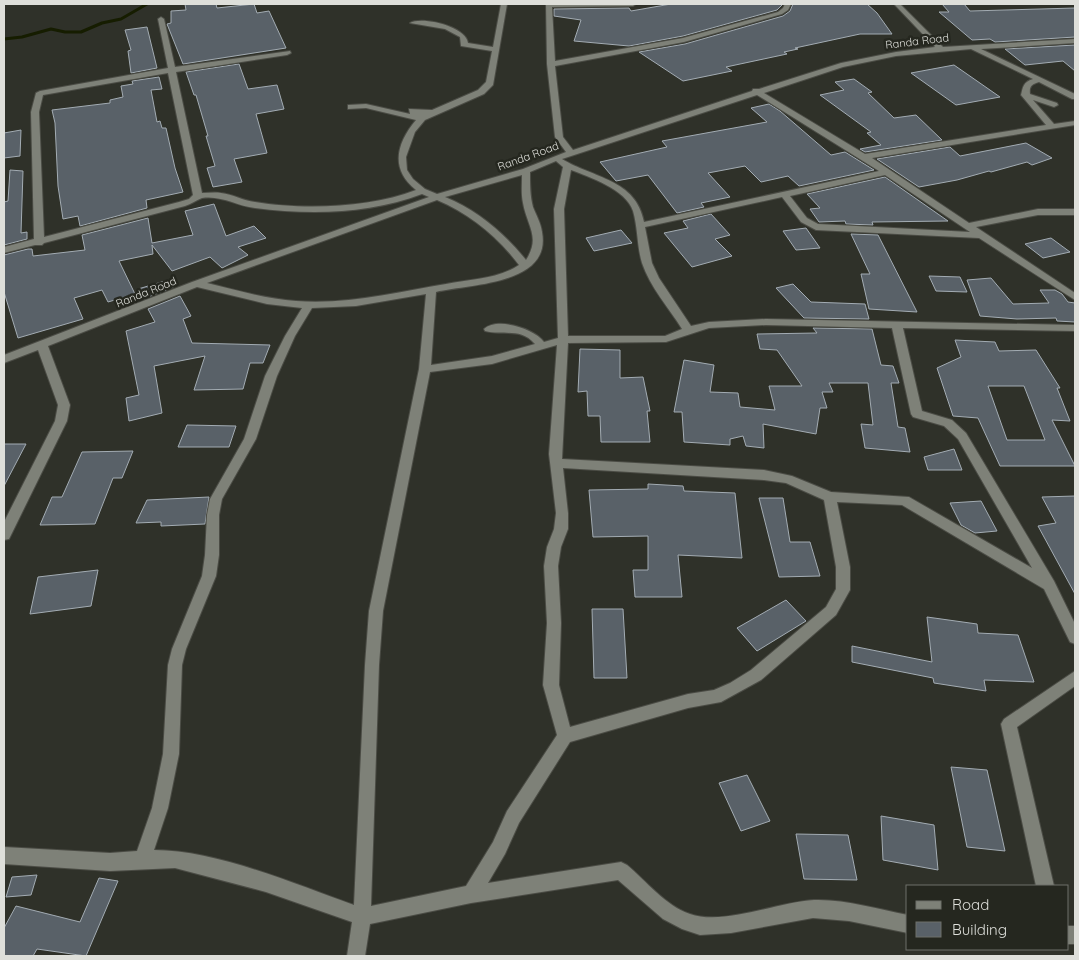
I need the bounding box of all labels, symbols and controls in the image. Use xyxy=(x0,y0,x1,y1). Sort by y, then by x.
street label: Randa Road xyxy=(884,30,950,52)
street label: Randa Road xyxy=(495,138,561,174)
street label: Randa Road xyxy=(114,274,178,310)
legend xyxy=(906,885,1069,950)
text: Road xyxy=(952,895,989,914)
text: Building xyxy=(952,920,1007,939)

